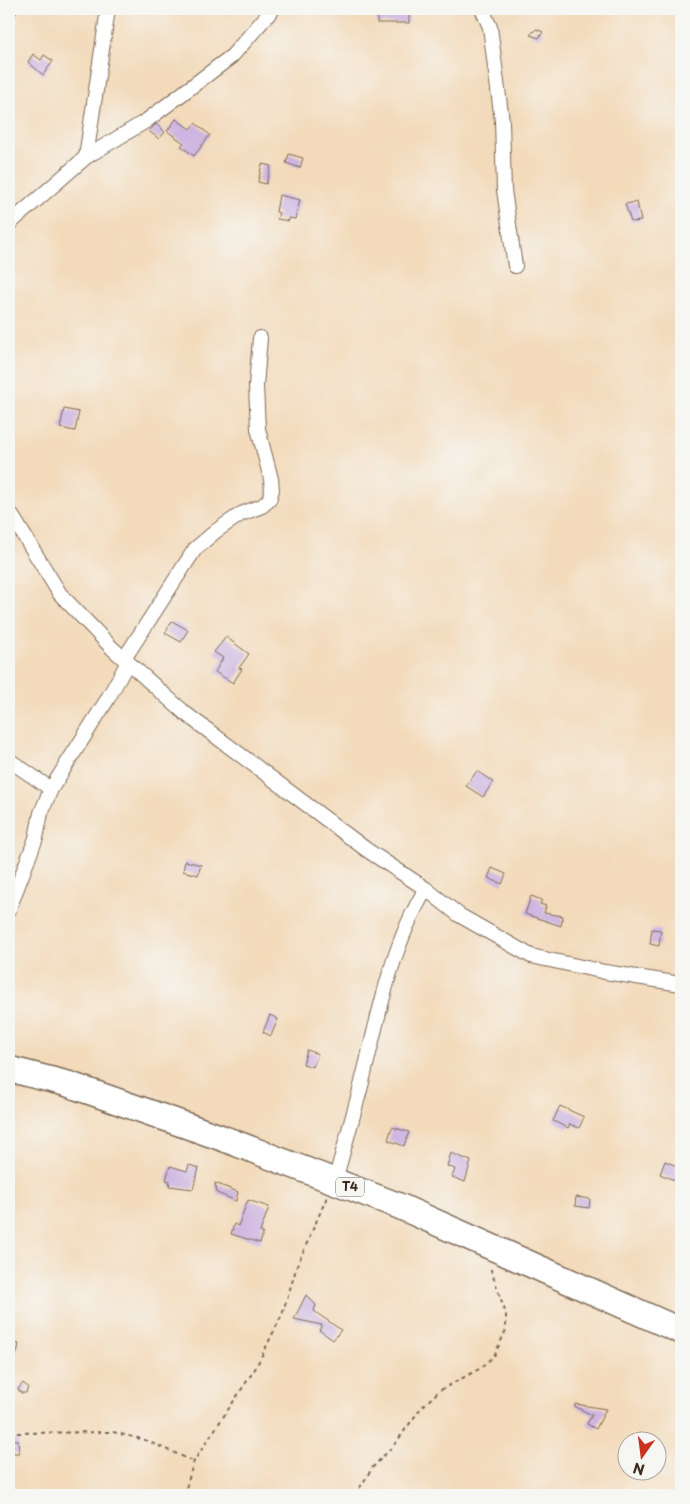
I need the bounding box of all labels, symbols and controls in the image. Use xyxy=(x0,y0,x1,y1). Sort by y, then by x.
road number: T4 xyxy=(336,1178,364,1196)
north arrow xyxy=(618,1432,668,1482)
text: N xyxy=(631,1458,647,1481)

